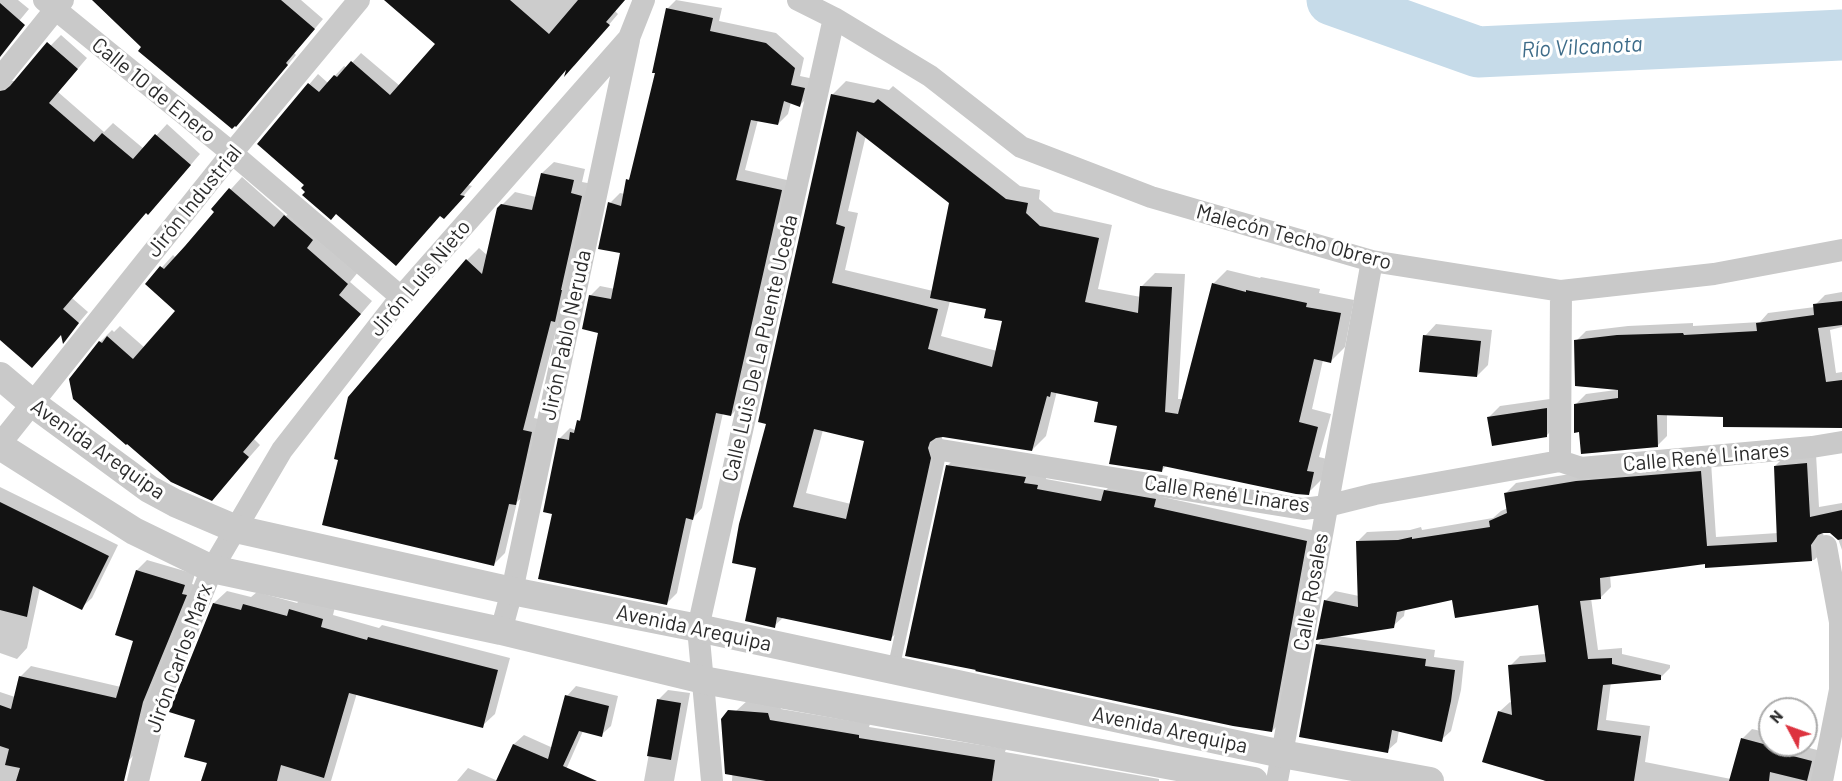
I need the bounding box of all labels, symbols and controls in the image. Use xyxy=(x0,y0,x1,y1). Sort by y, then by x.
water label: Río Vilcanota xyxy=(1521,31,1643,63)
street label: Calle 10 de Enero xyxy=(87,32,221,148)
street label: Jirón Industrial xyxy=(141,140,247,262)
street label: Malecón Techo Obrero xyxy=(1194,199,1394,275)
street label: Calle Luis De La Puente Uceda xyxy=(717,212,803,484)
street label: Jirón Luis Nieto xyxy=(364,215,476,341)
street label: Jirón Pablo Neruda xyxy=(536,248,596,422)
street label: Avenida Arequipa xyxy=(26,393,170,505)
street label: Calle René Linares xyxy=(1622,437,1790,477)
street label: Calle René Linares xyxy=(1143,470,1311,518)
street label: Calle Rosales xyxy=(1288,531,1334,653)
street label: Jirón Carlos Marx xyxy=(140,580,218,736)
street label: Avenida Arequipa xyxy=(614,599,774,657)
north arrow xyxy=(1758,697,1818,757)
street label: Avenida Arequipa xyxy=(1090,701,1250,759)
text: N xyxy=(1765,706,1786,726)

